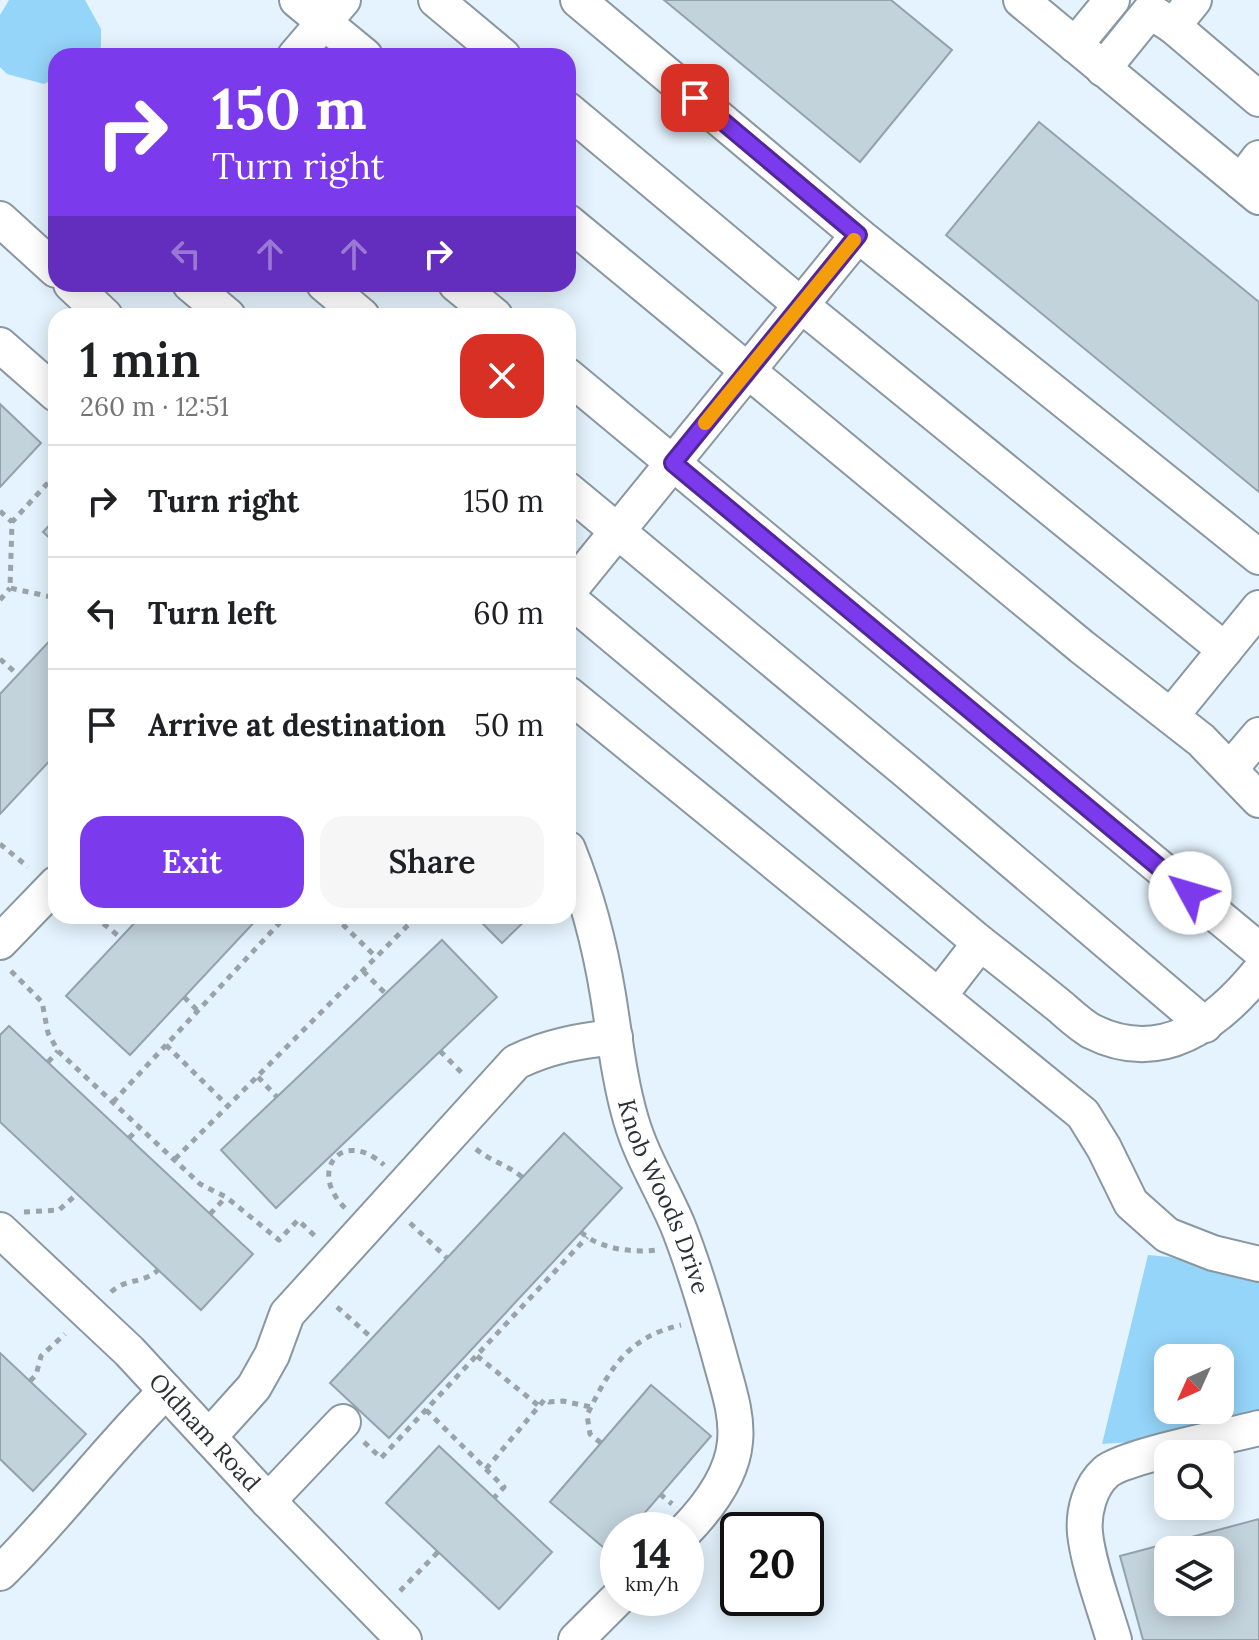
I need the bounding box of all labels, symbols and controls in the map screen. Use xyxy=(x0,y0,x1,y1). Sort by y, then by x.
pin xyxy=(661,64,729,132)
text: 150 m xyxy=(212,73,367,144)
icon: arrive xyxy=(673,76,717,120)
icon: right xyxy=(80,80,184,184)
text: Turn right xyxy=(212,143,385,189)
icon: left xyxy=(164,232,208,276)
icon: ahead xyxy=(248,232,292,276)
icon: ahead xyxy=(332,232,376,276)
icon: right xyxy=(416,232,460,276)
text: 1 min xyxy=(80,329,200,390)
button: close xyxy=(460,334,544,418)
text: 260 m · 12:51 xyxy=(80,390,229,423)
icon: right xyxy=(80,479,124,523)
text: Turn right xyxy=(148,482,299,520)
text: 150 m xyxy=(463,482,544,520)
icon: left xyxy=(80,591,124,635)
text: Turn left xyxy=(148,594,276,632)
text: 60 m xyxy=(473,594,544,632)
icon: arrive xyxy=(80,703,124,747)
text: Arrive at destination xyxy=(148,706,446,744)
text: 50 m xyxy=(474,706,544,744)
button: Exit xyxy=(80,816,304,908)
button: Share xyxy=(320,816,544,908)
position arrow xyxy=(1148,851,1232,935)
street label: Knob Woods Drive xyxy=(611,1096,717,1298)
north arrow xyxy=(1154,1344,1234,1424)
map controls xyxy=(1154,1344,1234,1616)
street label: Oldham Road xyxy=(142,1367,267,1498)
button: search xyxy=(1154,1440,1234,1520)
speed limit sign: 20 xyxy=(720,1512,824,1616)
text: 14 xyxy=(633,1528,671,1579)
button: layers xyxy=(1154,1536,1234,1616)
text: km/h xyxy=(625,1571,679,1596)

